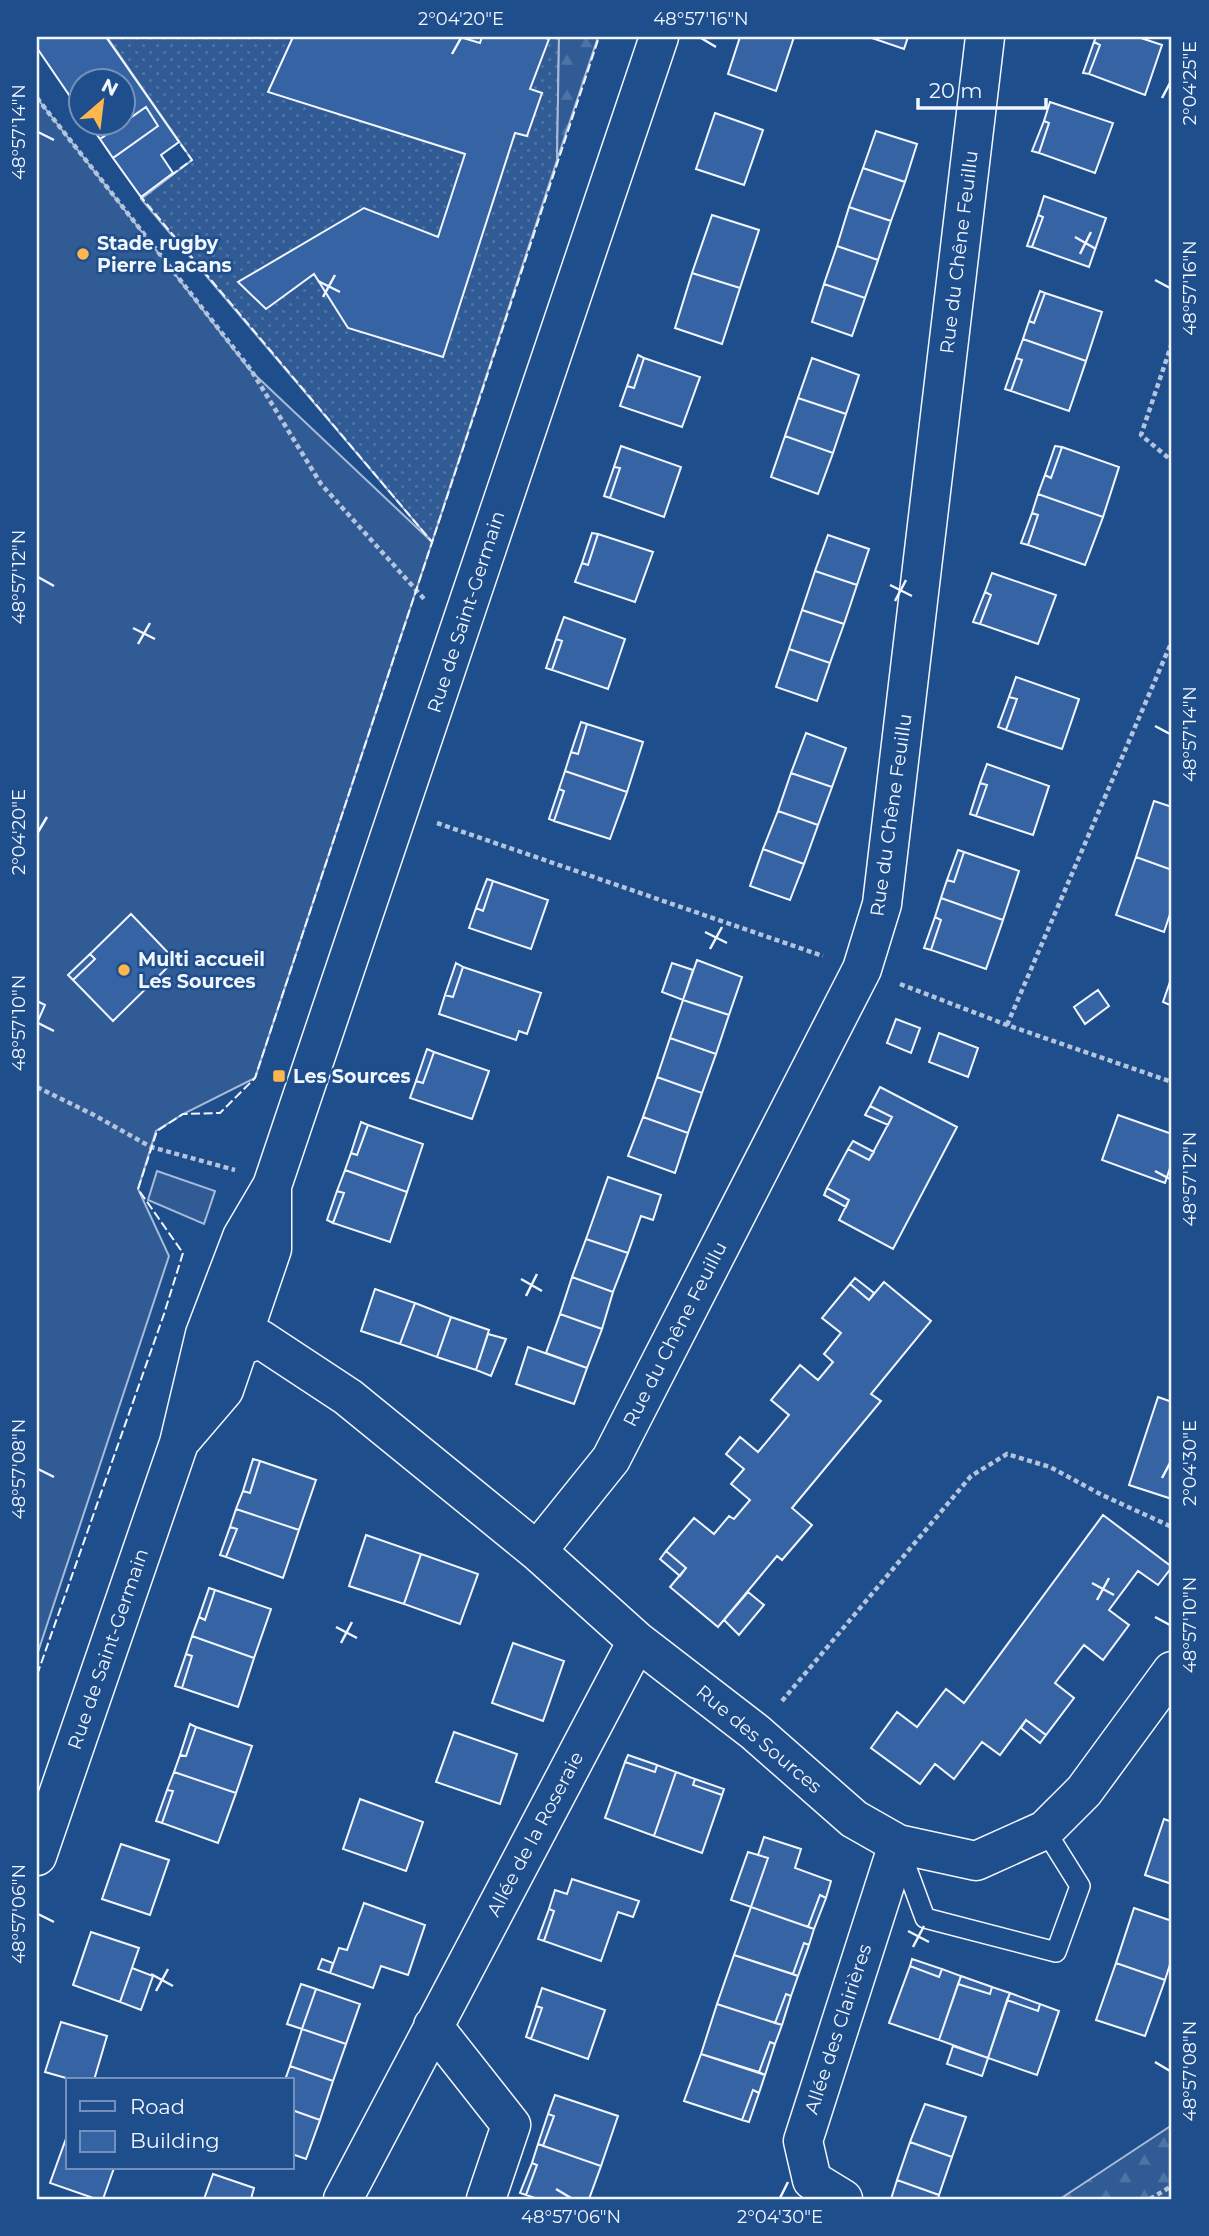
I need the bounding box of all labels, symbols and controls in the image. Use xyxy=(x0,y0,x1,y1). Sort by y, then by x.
text: 2°04'20"E xyxy=(418,8,504,30)
text: 48°57'16"N xyxy=(653,8,749,30)
text: 2°04'25"E xyxy=(1179,41,1201,125)
north arrow xyxy=(66,66,136,136)
scale bar xyxy=(918,66,1046,110)
text: N xyxy=(98,74,122,101)
text: 20 m xyxy=(929,78,983,103)
text: 48°57'14"N xyxy=(8,84,30,180)
street label: Rue du Chêne Feuillu xyxy=(935,149,983,355)
place label: Stade rugby Pierre Lacans xyxy=(97,232,232,277)
text: 48°57'16"N xyxy=(1179,240,1201,336)
marker: Stade rugby Pierre Lacans xyxy=(75,246,91,262)
street label: Rue de Saint-Germain xyxy=(422,508,510,716)
text: 48°57'12"N xyxy=(8,530,30,624)
text: 48°57'14"N xyxy=(1179,686,1201,782)
street label: Rue du Chêne Feuillu xyxy=(865,712,917,918)
text: 2°04'20"E xyxy=(8,789,30,875)
place label: Multi accueil Les Sources xyxy=(138,948,265,993)
marker: Multi accueil Les Sources xyxy=(116,962,132,978)
text: 48°57'10"N xyxy=(8,975,30,1071)
place label: Les Sources xyxy=(293,1065,411,1088)
marker: Les Sources xyxy=(271,1068,287,1084)
text: 48°57'12"N xyxy=(1179,1132,1201,1226)
street label: Rue du Chêne Feuillu xyxy=(618,1238,732,1430)
text: 48°57'08"N xyxy=(8,1419,30,1519)
text: 2°04'30"E xyxy=(1179,1420,1201,1506)
street label: Rue de Saint-Germain xyxy=(63,1545,153,1753)
text: 48°57'10"N xyxy=(1179,1577,1201,1673)
street label: Rue des Sources xyxy=(692,1680,826,1798)
street label: Allée de la Roseraie xyxy=(482,1748,588,1920)
text: 48°57'06"N xyxy=(8,1864,30,1964)
street label: Allée des Clairières xyxy=(800,1941,876,2117)
text: 48°57'08"N xyxy=(1179,2021,1201,2121)
legend xyxy=(66,2078,294,2170)
text: Road xyxy=(130,2094,185,2119)
text: Building xyxy=(130,2128,220,2153)
text: 48°57'06"N xyxy=(521,2206,621,2228)
text: 2°04'30"E xyxy=(737,2206,823,2228)

